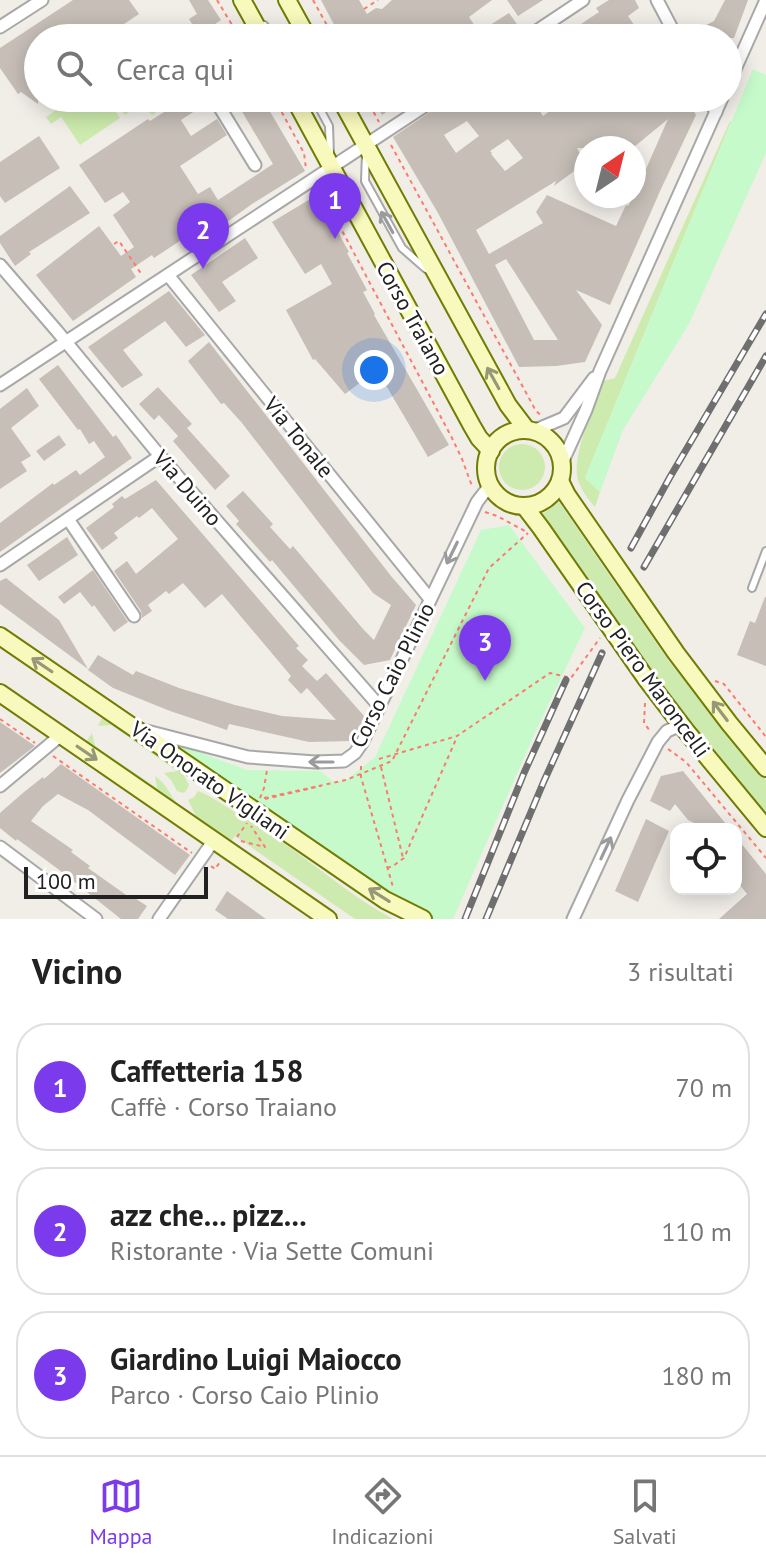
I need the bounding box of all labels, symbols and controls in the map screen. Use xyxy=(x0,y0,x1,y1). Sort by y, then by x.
search box xyxy=(24,24,742,112)
icon: search xyxy=(52,46,96,90)
text: Cerca qui xyxy=(116,49,234,88)
north arrow xyxy=(574,136,646,208)
pin: 1 xyxy=(309,173,361,239)
pin: 2 xyxy=(177,203,229,269)
one-way arrow xyxy=(379,210,395,234)
street label: Corso Traiano xyxy=(370,256,456,380)
your location xyxy=(354,350,394,390)
one-way arrow xyxy=(485,367,501,390)
street label: Via Tonale xyxy=(257,390,340,483)
street label: Via Duino xyxy=(147,444,228,532)
one-way arrow xyxy=(444,540,460,564)
street label: Corso Piero Maroncelli xyxy=(570,575,716,763)
street label: Corso Caio Plinio xyxy=(343,598,441,752)
pin: 3 xyxy=(459,615,511,681)
one-way arrow xyxy=(32,657,54,673)
one-way arrow xyxy=(712,701,729,722)
street label: Via Onorato Vigliani xyxy=(124,714,295,845)
one-way arrow xyxy=(76,745,98,761)
one-way arrow xyxy=(308,754,335,770)
map controls xyxy=(670,823,742,895)
button: locate xyxy=(670,823,742,895)
one-way arrow xyxy=(599,836,614,861)
scale bar xyxy=(24,863,208,899)
text: 100 m xyxy=(36,867,96,895)
one-way arrow xyxy=(368,887,390,904)
text: Vicino xyxy=(32,949,122,993)
text: 3 risultati xyxy=(627,955,734,988)
text: Caffetteria 158 xyxy=(110,1051,304,1090)
text: 1 xyxy=(53,1071,67,1104)
text: 70 m xyxy=(676,1071,732,1104)
text: Caffè · Corso Traiano xyxy=(110,1090,337,1123)
text: azz che... pizz... xyxy=(110,1195,307,1234)
text: 2 xyxy=(53,1215,67,1248)
text: 110 m xyxy=(661,1215,732,1248)
text: Ristorante · Via Sette Comuni xyxy=(110,1234,434,1267)
text: Giardino Luigi Maiocco xyxy=(110,1339,402,1378)
text: 3 xyxy=(53,1359,67,1392)
text: 180 m xyxy=(661,1359,732,1392)
text: Parco · Corso Caio Plinio xyxy=(110,1378,379,1411)
tab: Mappa xyxy=(89,1474,152,1550)
tab: Indicazioni xyxy=(331,1474,434,1550)
tab: Salvati xyxy=(613,1474,677,1550)

